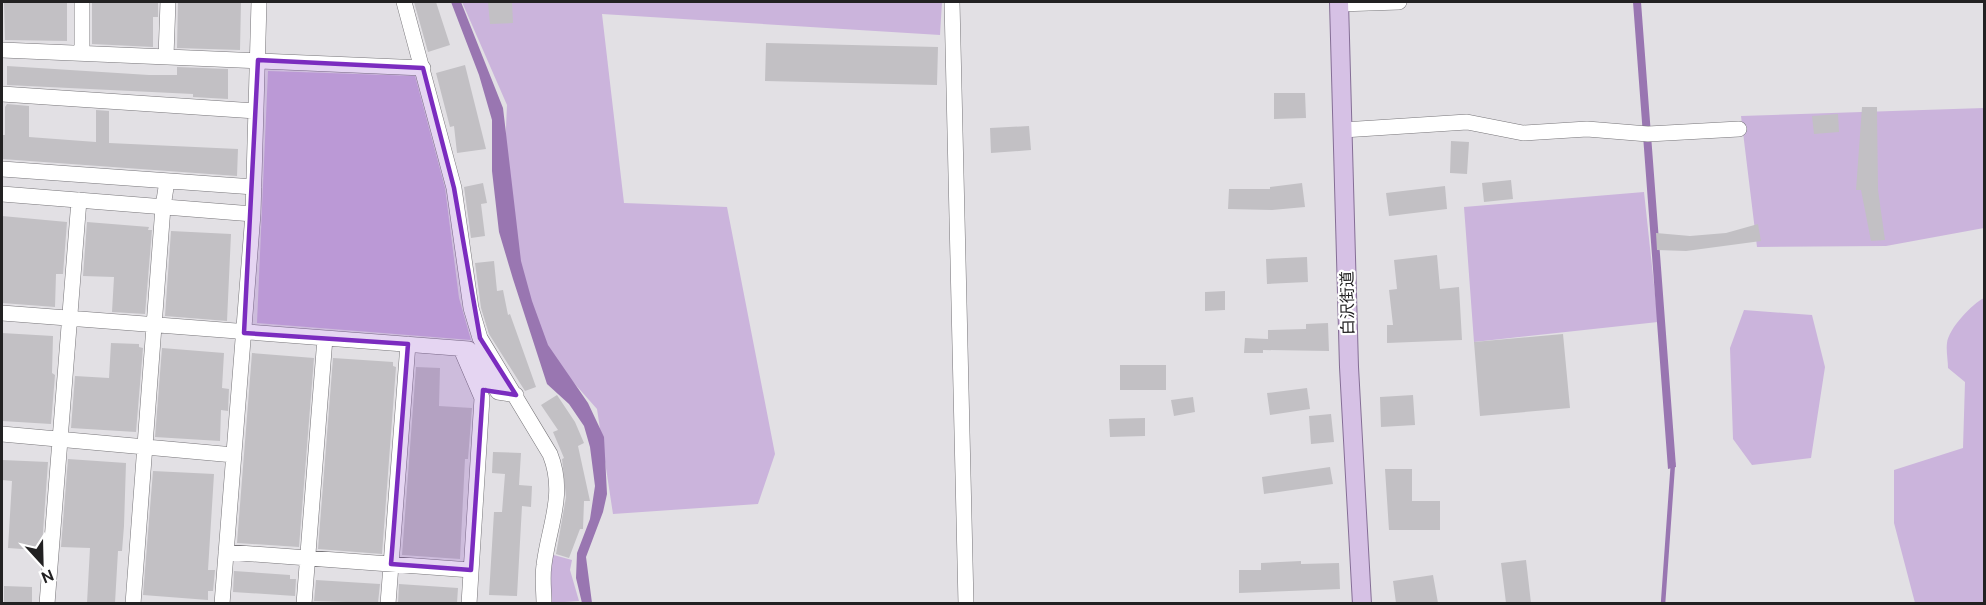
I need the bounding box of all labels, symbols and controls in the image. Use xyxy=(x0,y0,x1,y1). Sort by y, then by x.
street label: 白沢街道 xyxy=(1337,271,1357,335)
north arrow xyxy=(12,533,72,593)
text: N xyxy=(39,566,57,587)

